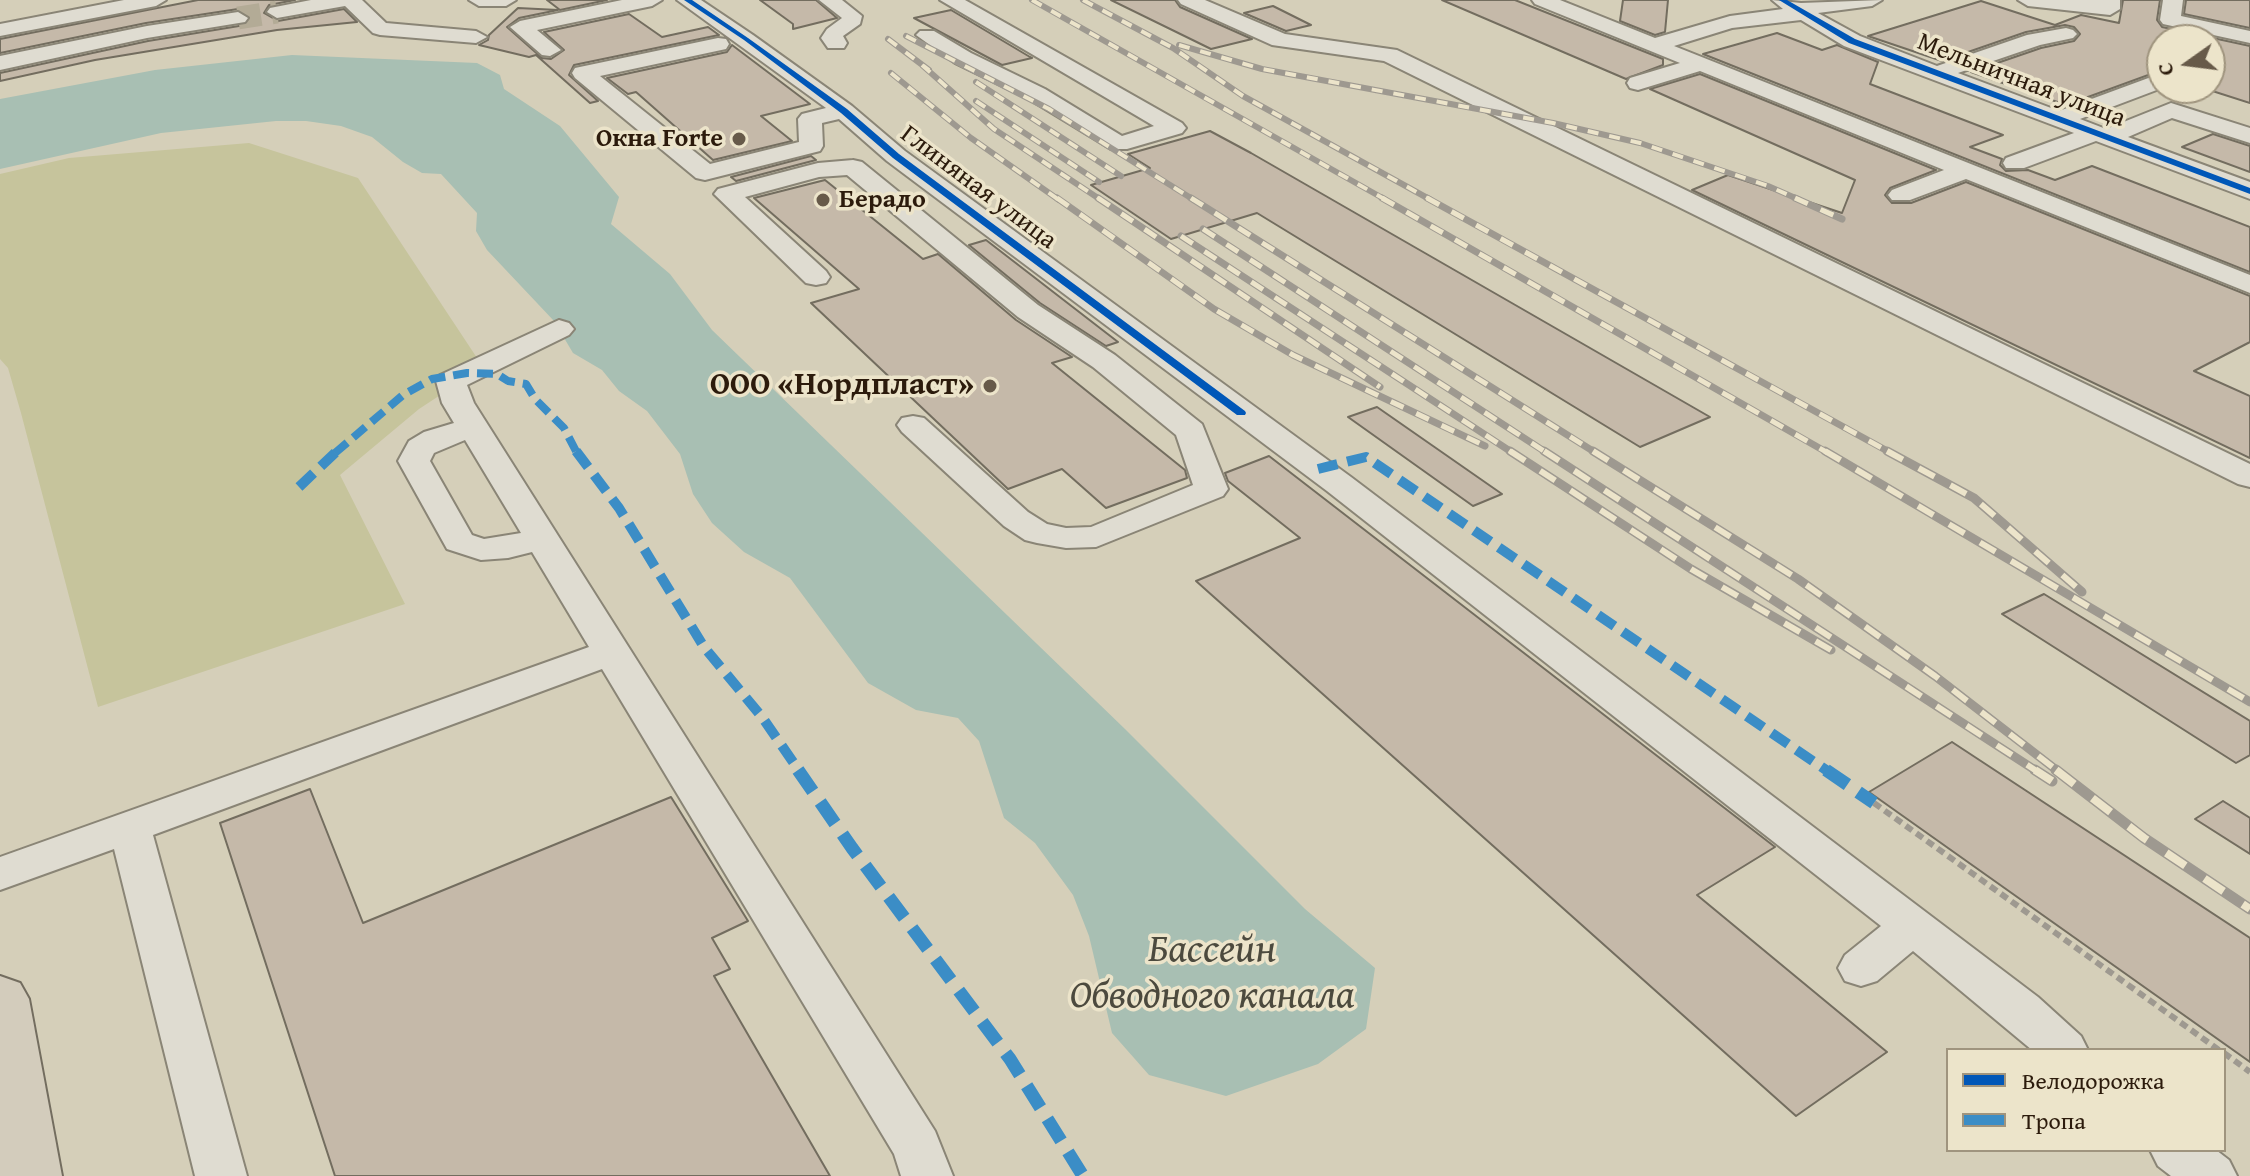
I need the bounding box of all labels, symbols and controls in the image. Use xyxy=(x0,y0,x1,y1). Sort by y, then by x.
north arrow xyxy=(2146,24,2226,104)
street label: Мельничная улица xyxy=(1913,27,2129,135)
text: С xyxy=(2148,59,2182,79)
street label: Глиняная улица xyxy=(894,119,1062,257)
place label: Окна Forte xyxy=(596,123,723,155)
marker: Окна Forte xyxy=(730,130,748,148)
place label: Берадо xyxy=(839,184,926,216)
marker: Берадо xyxy=(814,191,832,209)
place label: ООО «Нордпласт» xyxy=(710,367,974,405)
marker: ООО «Нордпласт» xyxy=(981,377,999,395)
water label: Бассейн Обводного канала xyxy=(1070,927,1354,1021)
legend xyxy=(1946,1048,2226,1152)
text: Велодорожка xyxy=(2022,1063,2164,1098)
text: Тропа xyxy=(2022,1103,2086,1138)

